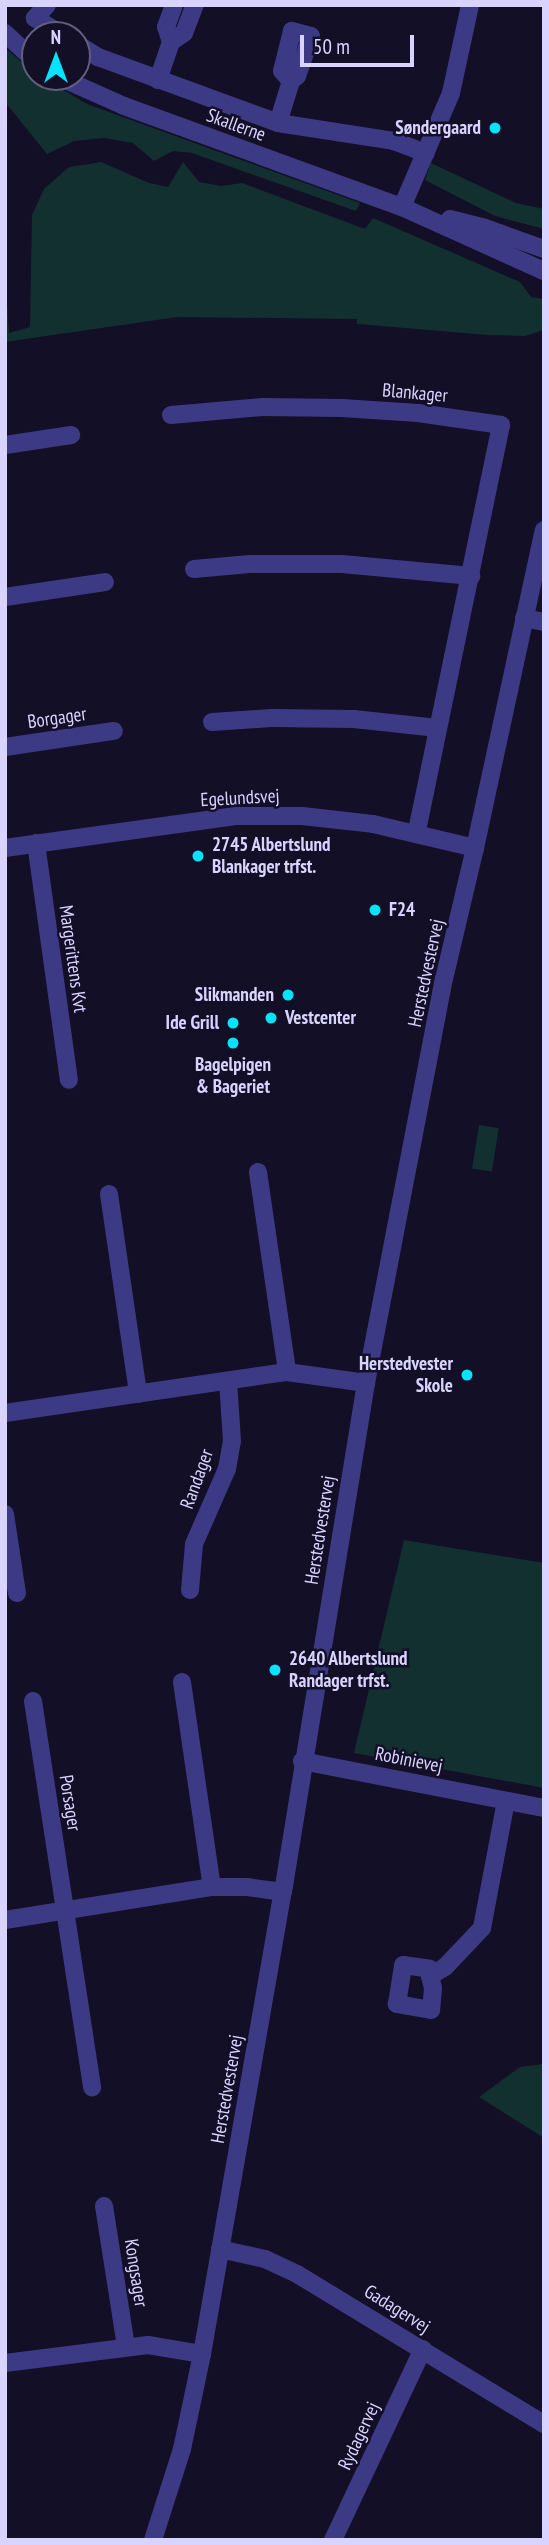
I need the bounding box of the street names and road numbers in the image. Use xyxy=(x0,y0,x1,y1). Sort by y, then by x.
street label: Skallerne xyxy=(203,104,269,146)
street label: Blankager xyxy=(381,379,449,407)
street label: Borgager xyxy=(26,703,88,733)
street label: Egelundsvej xyxy=(200,785,280,811)
street label: Margerittens Kvt xyxy=(54,904,92,1014)
street label: Herstedvestervej xyxy=(403,917,449,1029)
street label: Randager xyxy=(176,1446,218,1512)
street label: Herstedvestervej xyxy=(300,1474,340,1586)
street label: Robinievej xyxy=(373,1742,445,1778)
street label: Porsager xyxy=(54,1773,86,1833)
street label: Herstedvestervej xyxy=(206,2033,248,2145)
street label: Kongsager xyxy=(119,2237,153,2309)
street label: Gadagervej xyxy=(360,2280,434,2338)
street label: Rydagervej xyxy=(333,2398,385,2474)

